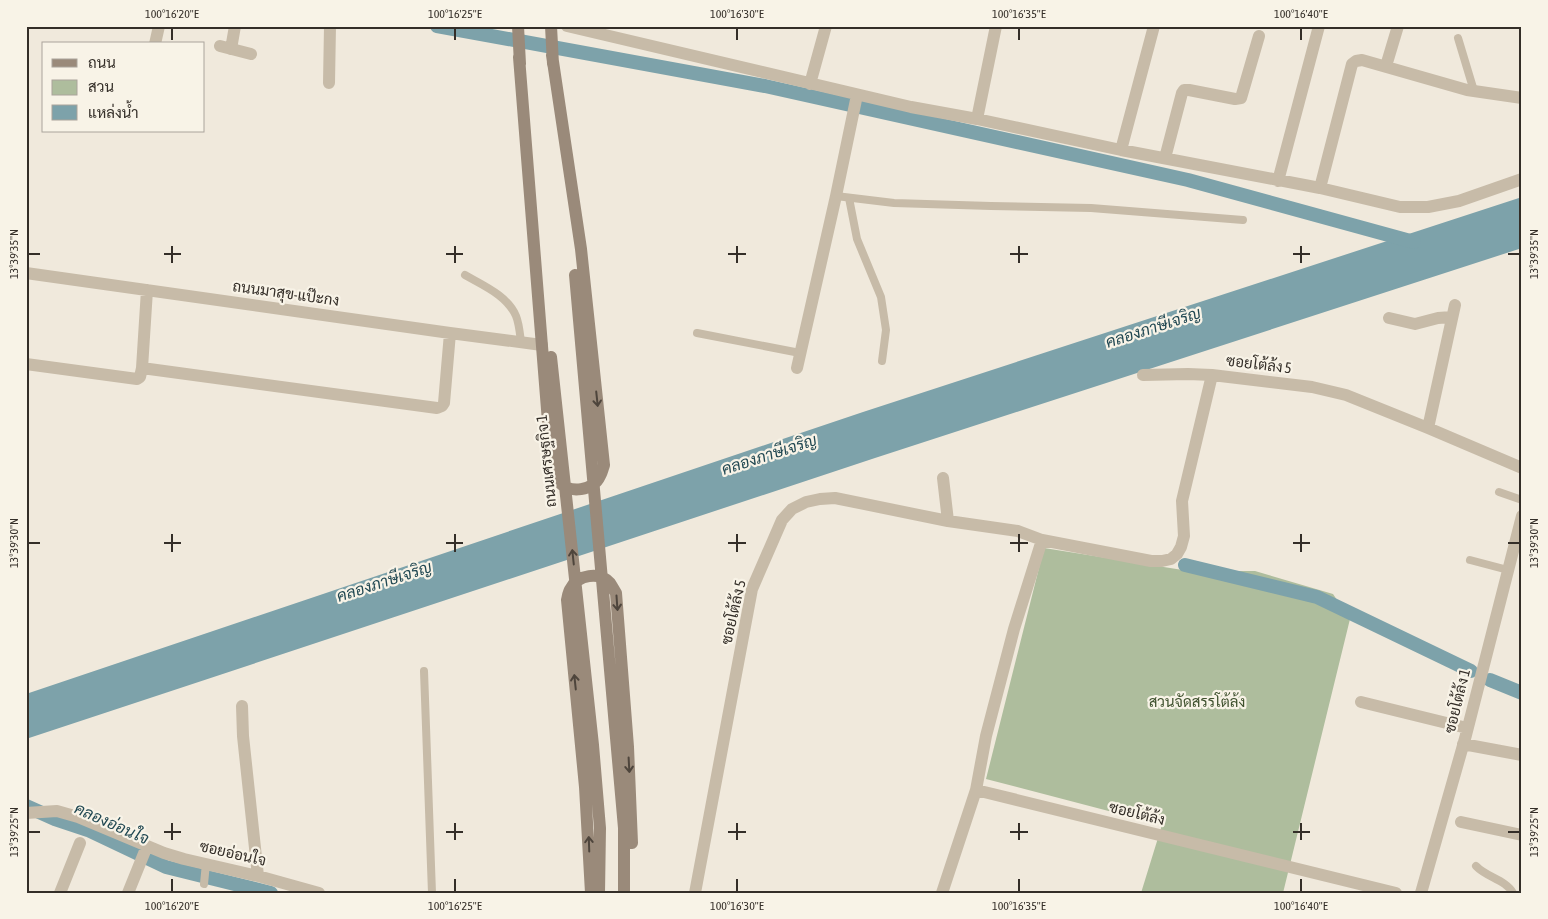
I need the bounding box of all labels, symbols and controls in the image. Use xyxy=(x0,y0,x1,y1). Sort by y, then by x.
text: 100°16'20"E xyxy=(145,7,199,21)
text: 100°16'25"E xyxy=(428,7,482,21)
text: 100°16'30"E xyxy=(710,7,764,21)
text: 100°16'35"E xyxy=(992,7,1046,21)
text: 100°16'40"E xyxy=(1274,7,1328,21)
legend xyxy=(42,42,205,132)
text: ถนน xyxy=(88,54,116,71)
text: สวน xyxy=(88,78,114,95)
text: แหล่งน้ำ xyxy=(88,100,139,121)
text: 13°39'35"N xyxy=(7,229,21,279)
text: 13°39'35"N xyxy=(1527,229,1541,279)
street label: ถนนมาสุข-แป๊ะกง xyxy=(231,276,341,312)
water label: คลองภาษีเจริญ xyxy=(1103,301,1204,352)
street label: ซอยโต้ล้ง 5 xyxy=(1225,351,1293,376)
one-way arrow xyxy=(592,390,601,406)
street label: ถนนเศรษฐกิจ 1 xyxy=(533,414,561,508)
water label: คลองภาษีเจริญ xyxy=(719,428,820,479)
text: 13°39'30"N xyxy=(7,518,21,568)
text: 13°39'30"N xyxy=(1527,518,1541,568)
one-way arrow xyxy=(568,550,578,566)
water label: คลองภาษีเจริญ xyxy=(334,555,435,606)
street label: ซอยโต้ล้ง 5 xyxy=(716,578,749,646)
one-way arrow xyxy=(612,594,622,610)
street label: ซอยโต้ล้ง 1 xyxy=(1440,667,1473,735)
one-way arrow xyxy=(570,674,580,690)
park label: สวนจัดสรรโต้ล้ง xyxy=(1149,692,1245,710)
one-way arrow xyxy=(624,757,634,773)
water label: คลองอ่อนใจ xyxy=(72,797,153,847)
street label: ซอยโต้ล้ง xyxy=(1107,797,1167,828)
text: 13°39'25"N xyxy=(7,807,21,857)
text: 13°39'25"N xyxy=(1527,807,1541,857)
street label: ซอยอ่อนใจ xyxy=(198,836,268,869)
one-way arrow xyxy=(584,836,593,852)
text: 100°16'20"E xyxy=(145,899,199,913)
text: 100°16'25"E xyxy=(428,899,482,913)
text: 100°16'30"E xyxy=(710,899,764,913)
text: 100°16'35"E xyxy=(992,899,1046,913)
text: 100°16'40"E xyxy=(1274,899,1328,913)

